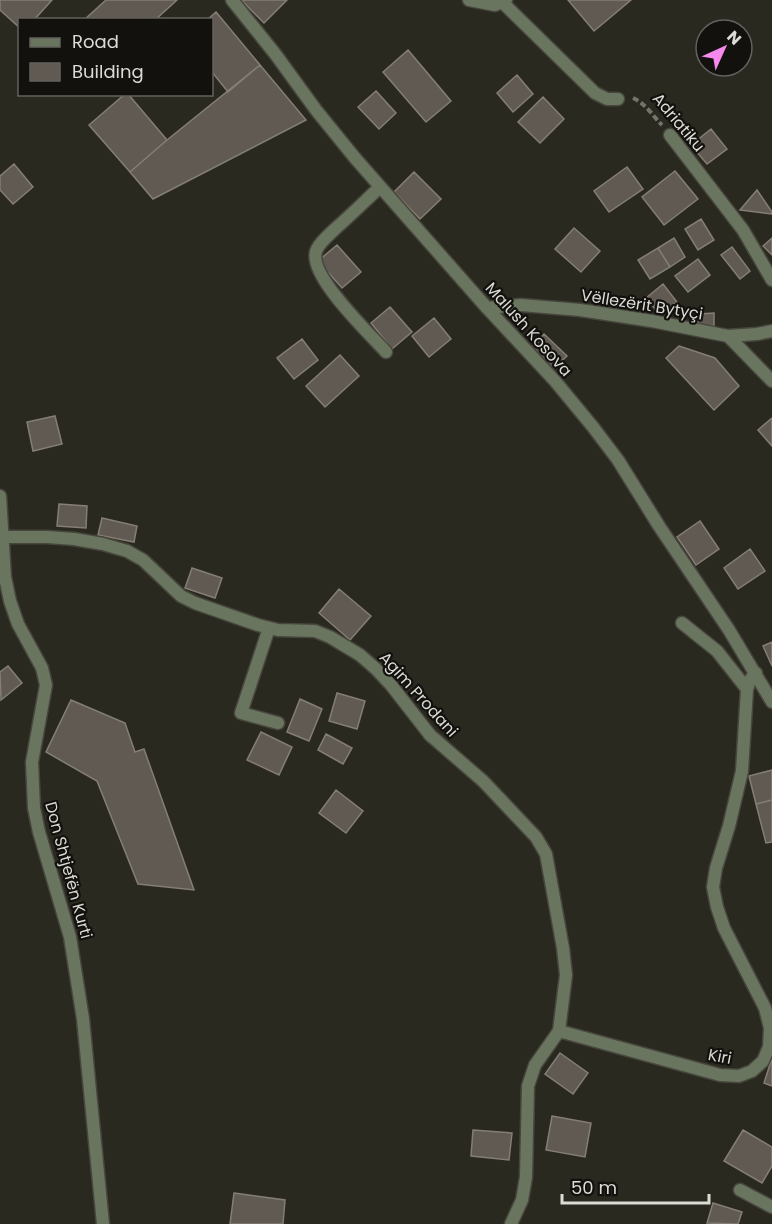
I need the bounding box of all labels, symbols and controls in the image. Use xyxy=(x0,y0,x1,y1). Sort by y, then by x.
legend xyxy=(18,18,213,96)
north arrow xyxy=(694,18,754,78)
text: N xyxy=(722,25,747,50)
text: Road xyxy=(72,29,119,54)
text: Building xyxy=(72,59,144,84)
street label: Adriatiku xyxy=(647,88,710,157)
street label: Malush Kosova xyxy=(480,277,577,382)
street label: Vëllezërit Bytyçi xyxy=(579,284,704,325)
street label: Agim Prodani xyxy=(374,647,463,742)
street label: Don Shtjefën Kurti xyxy=(39,799,98,941)
street label: Kiri xyxy=(706,1043,734,1070)
scale bar xyxy=(562,1167,709,1205)
text: 50 m xyxy=(571,1175,617,1200)

